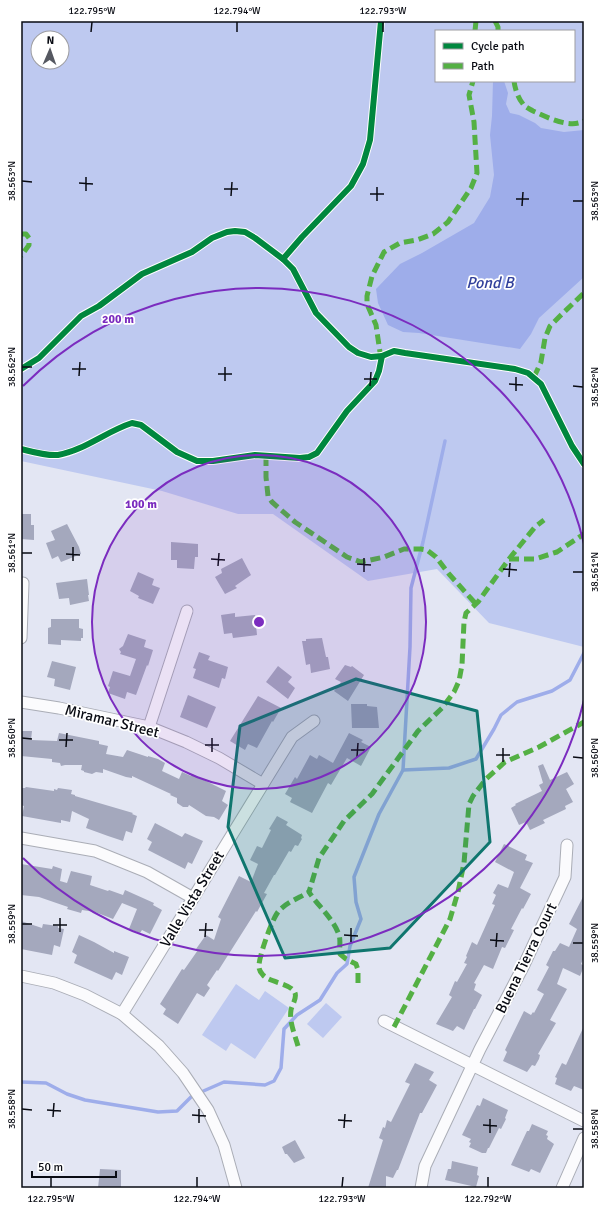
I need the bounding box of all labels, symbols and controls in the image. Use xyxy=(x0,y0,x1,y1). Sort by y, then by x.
text: 122.795°W xyxy=(68,5,116,17)
text: 122.794°W xyxy=(213,5,261,17)
text: 122.793°W xyxy=(359,5,407,17)
north arrow xyxy=(30,30,70,70)
legend xyxy=(435,30,575,82)
text: N xyxy=(46,34,54,47)
text: Cycle path xyxy=(471,39,524,54)
text: Path xyxy=(471,59,494,74)
text: 38.563°N xyxy=(6,161,18,201)
text: 38.563°N xyxy=(589,181,601,221)
water label: Pond B xyxy=(466,273,515,293)
text: 200 m xyxy=(102,312,134,327)
text: 38.562°N xyxy=(6,347,18,387)
text: 38.562°N xyxy=(589,367,601,407)
text: 100 m xyxy=(125,497,157,512)
text: 38.561°N xyxy=(6,533,18,573)
text: 38.561°N xyxy=(589,552,601,592)
centre of rings xyxy=(252,615,266,629)
street label: Miramar Street xyxy=(63,701,161,741)
text: 38.560°N xyxy=(6,718,18,758)
text: 38.560°N xyxy=(589,738,601,778)
street label: Valle Vista Street xyxy=(156,847,228,951)
street label: Buena Tierra Court xyxy=(491,900,561,1016)
text: 38.559°N xyxy=(6,904,18,944)
text: 38.559°N xyxy=(589,923,601,963)
text: 38.558°N xyxy=(6,1089,18,1129)
text: 38.558°N xyxy=(589,1109,601,1149)
scale bar xyxy=(32,1153,116,1179)
text: 50 m xyxy=(38,1160,63,1175)
text: 122.795°W xyxy=(27,1193,75,1205)
text: 122.794°W xyxy=(173,1193,221,1205)
text: 122.793°W xyxy=(318,1193,366,1205)
text: 122.792°W xyxy=(464,1193,512,1205)

